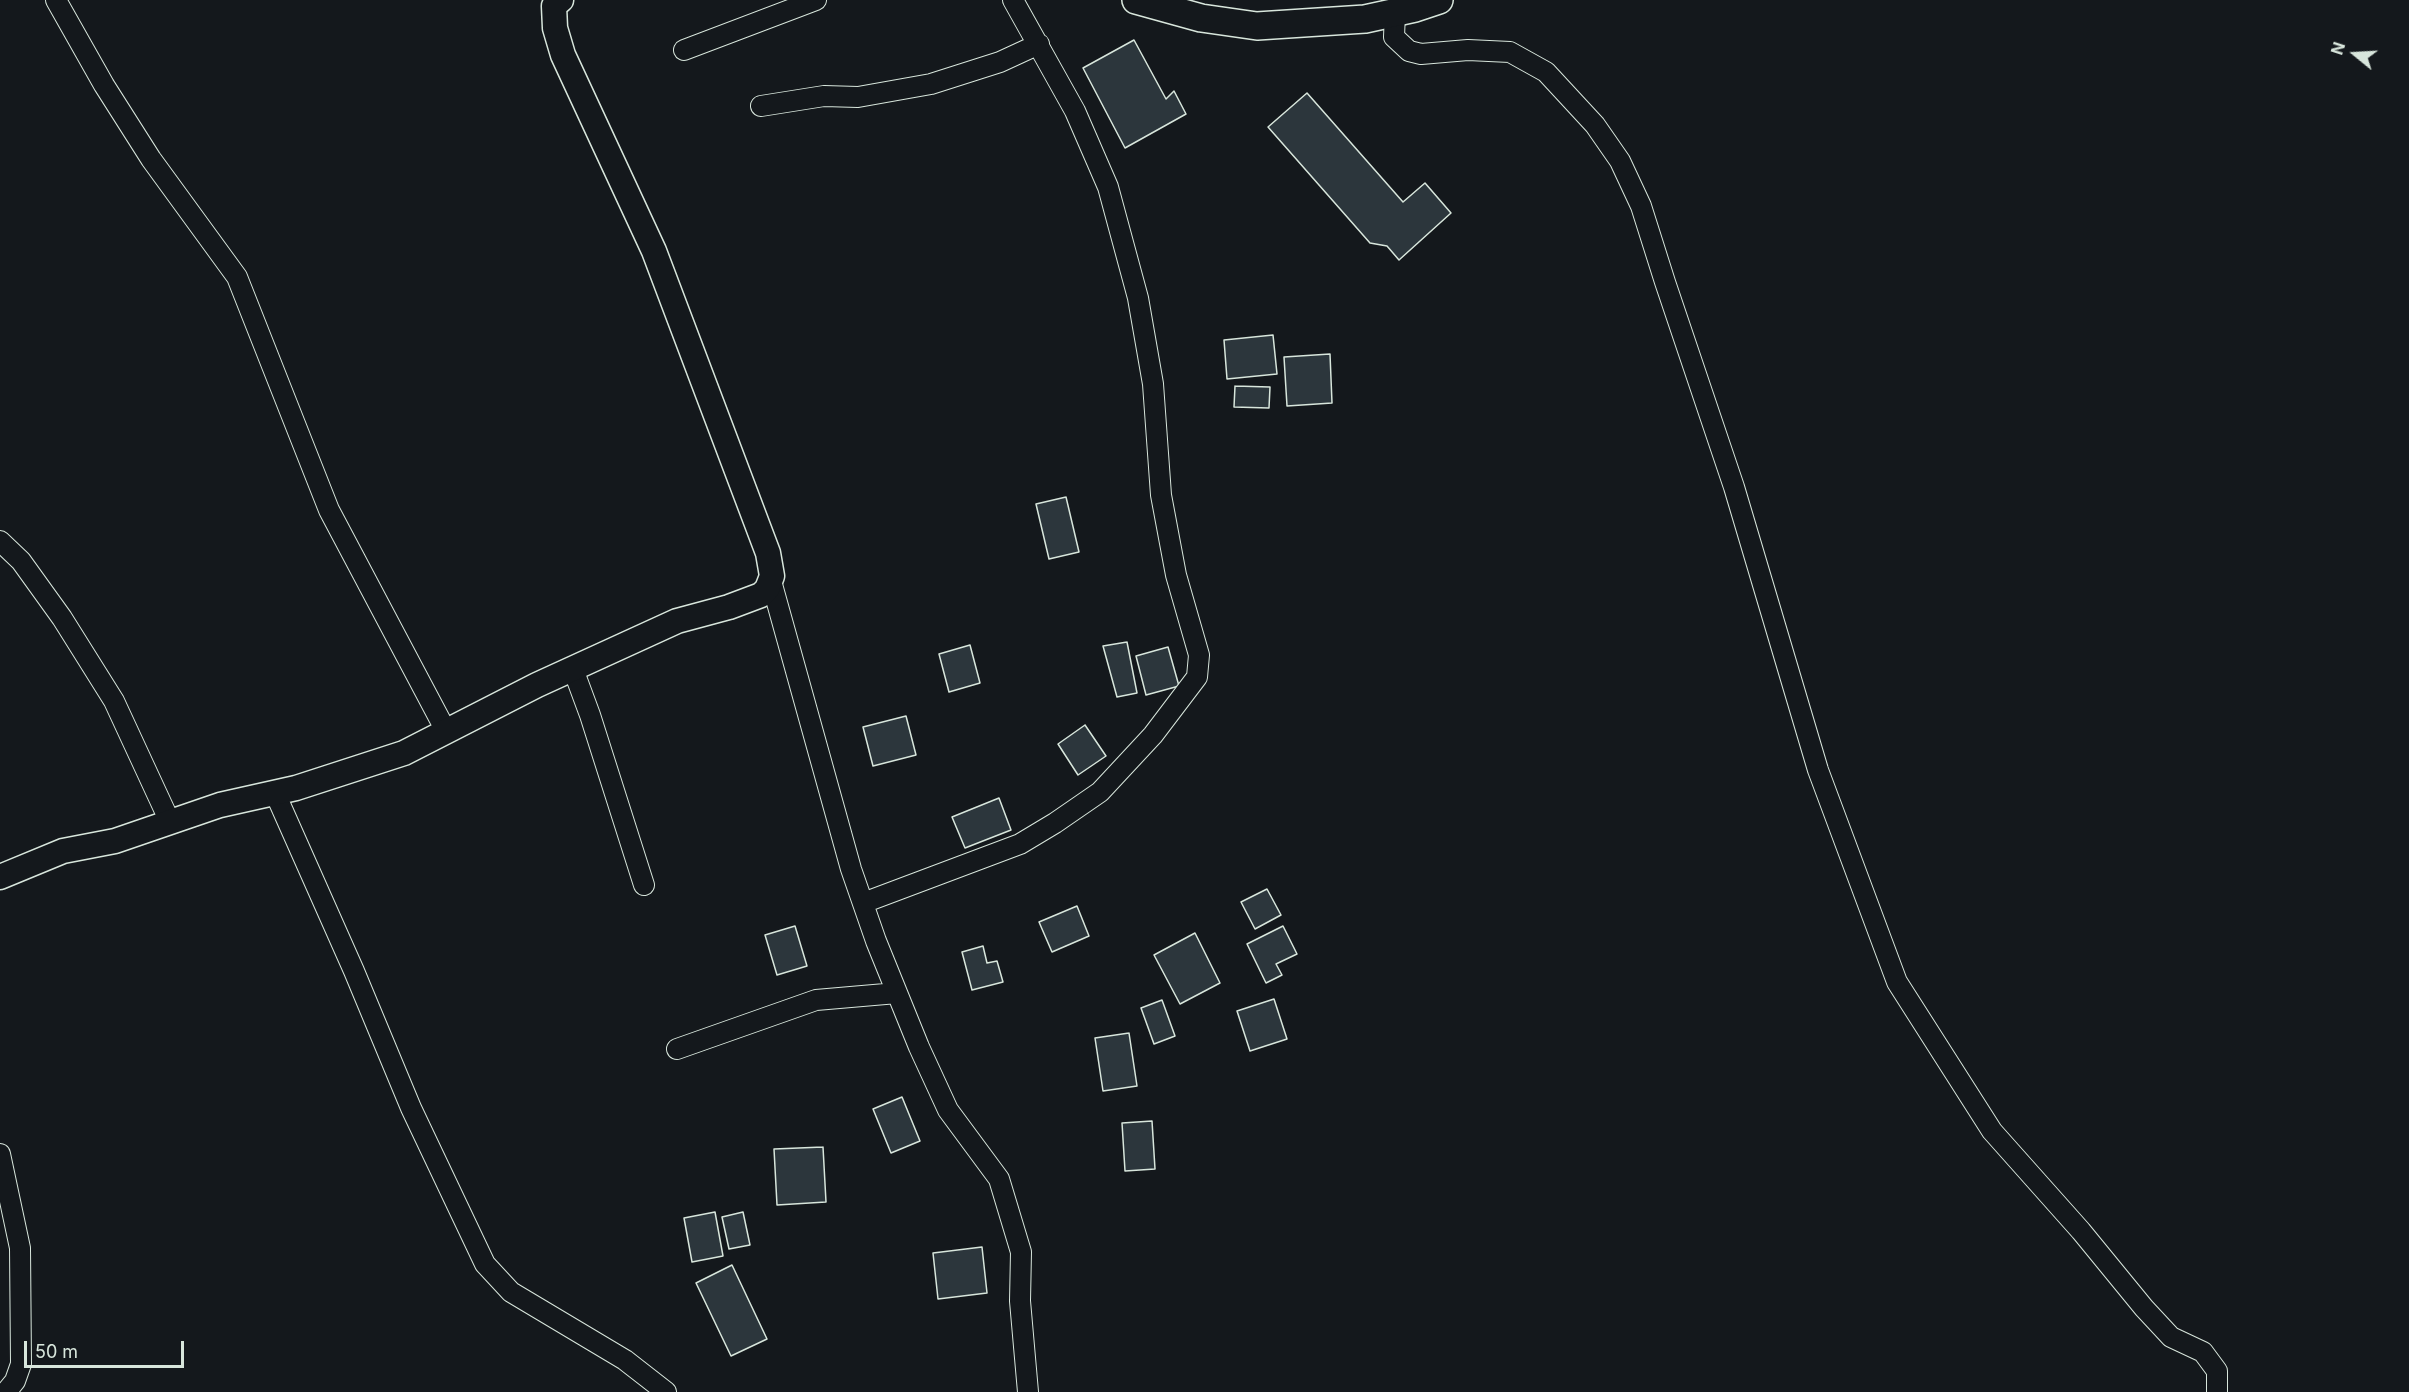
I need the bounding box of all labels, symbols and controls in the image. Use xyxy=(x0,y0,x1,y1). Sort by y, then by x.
north arrow xyxy=(2325,24,2385,84)
text: N xyxy=(2326,40,2349,57)
scale bar xyxy=(27,1329,188,1367)
text: 50 m xyxy=(35,1341,78,1362)

